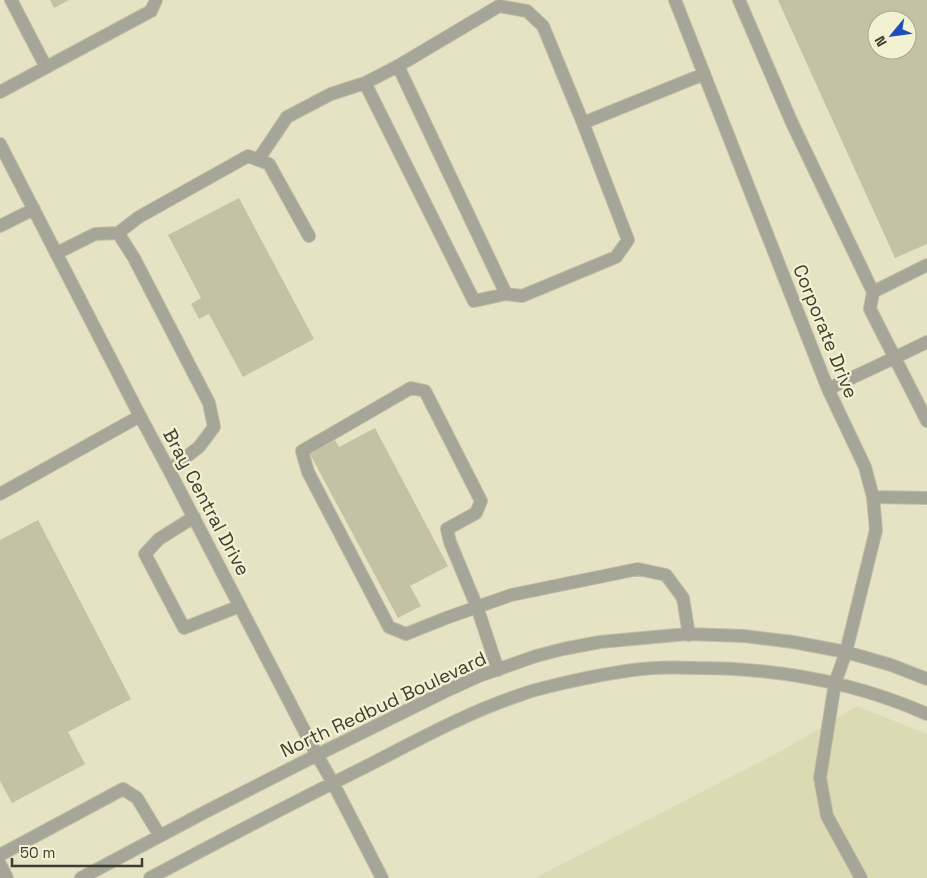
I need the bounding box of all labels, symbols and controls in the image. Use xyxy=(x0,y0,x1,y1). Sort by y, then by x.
north arrow xyxy=(867,10,917,60)
text: N xyxy=(870,33,891,50)
street label: Corporate Drive xyxy=(787,261,864,402)
street label: Bray Central Drive xyxy=(157,424,256,580)
street label: North Redbud Boulevard xyxy=(276,646,490,763)
scale bar xyxy=(12,836,142,868)
text: 50 m xyxy=(20,843,55,862)

